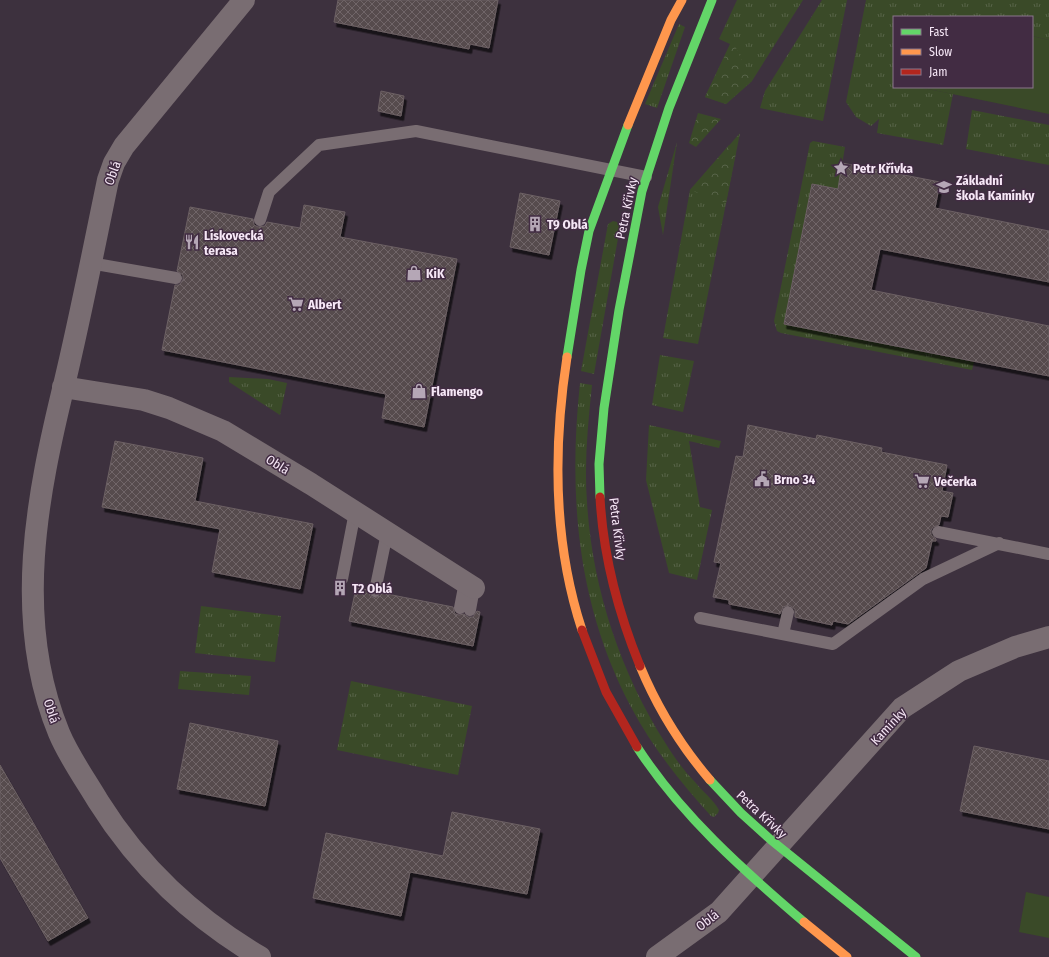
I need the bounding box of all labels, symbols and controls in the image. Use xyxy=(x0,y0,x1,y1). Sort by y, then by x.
legend xyxy=(893,16,1033,88)
text: Fast xyxy=(929,25,948,39)
text: Slow xyxy=(929,45,952,59)
text: Jam xyxy=(929,65,947,79)
street label: Oblá xyxy=(101,159,124,187)
place icon: Petr Křívka xyxy=(832,159,850,177)
place label: Petr Křívka xyxy=(853,161,914,176)
place label: Základní škola Kamínky xyxy=(956,173,1035,203)
street label: Petra Křivky xyxy=(613,176,640,240)
school or university icon: Základní škola Kamínky xyxy=(935,178,953,196)
building icon: T9 Oblá xyxy=(526,215,544,233)
place label: T9 Oblá xyxy=(547,217,588,232)
place label: Lískovecká terasa xyxy=(204,228,264,258)
restaurant icon: Lískovecká terasa xyxy=(183,233,201,251)
shop icon: KiK xyxy=(405,264,423,282)
place label: KiK xyxy=(426,266,445,281)
supermarket icon: Albert xyxy=(287,295,305,313)
place label: Albert xyxy=(307,297,342,312)
shop icon: Flamengo xyxy=(410,382,428,400)
place label: Flamengo xyxy=(431,384,483,399)
street label: Oblá xyxy=(263,451,292,477)
public building icon: Brno 34 xyxy=(753,470,771,488)
place label: Brno 34 xyxy=(774,472,816,487)
supermarket icon: Večerka xyxy=(913,472,931,490)
place label: Večerka xyxy=(933,474,977,489)
street label: Petra Křivky xyxy=(606,497,629,561)
building icon: T2 Oblá xyxy=(331,579,349,597)
place label: T2 Oblá xyxy=(352,581,393,596)
street label: Oblá xyxy=(41,697,62,725)
street label: Kamínky xyxy=(867,705,909,748)
street label: Petra Křivky xyxy=(734,787,790,841)
street label: Oblá xyxy=(693,907,722,934)

